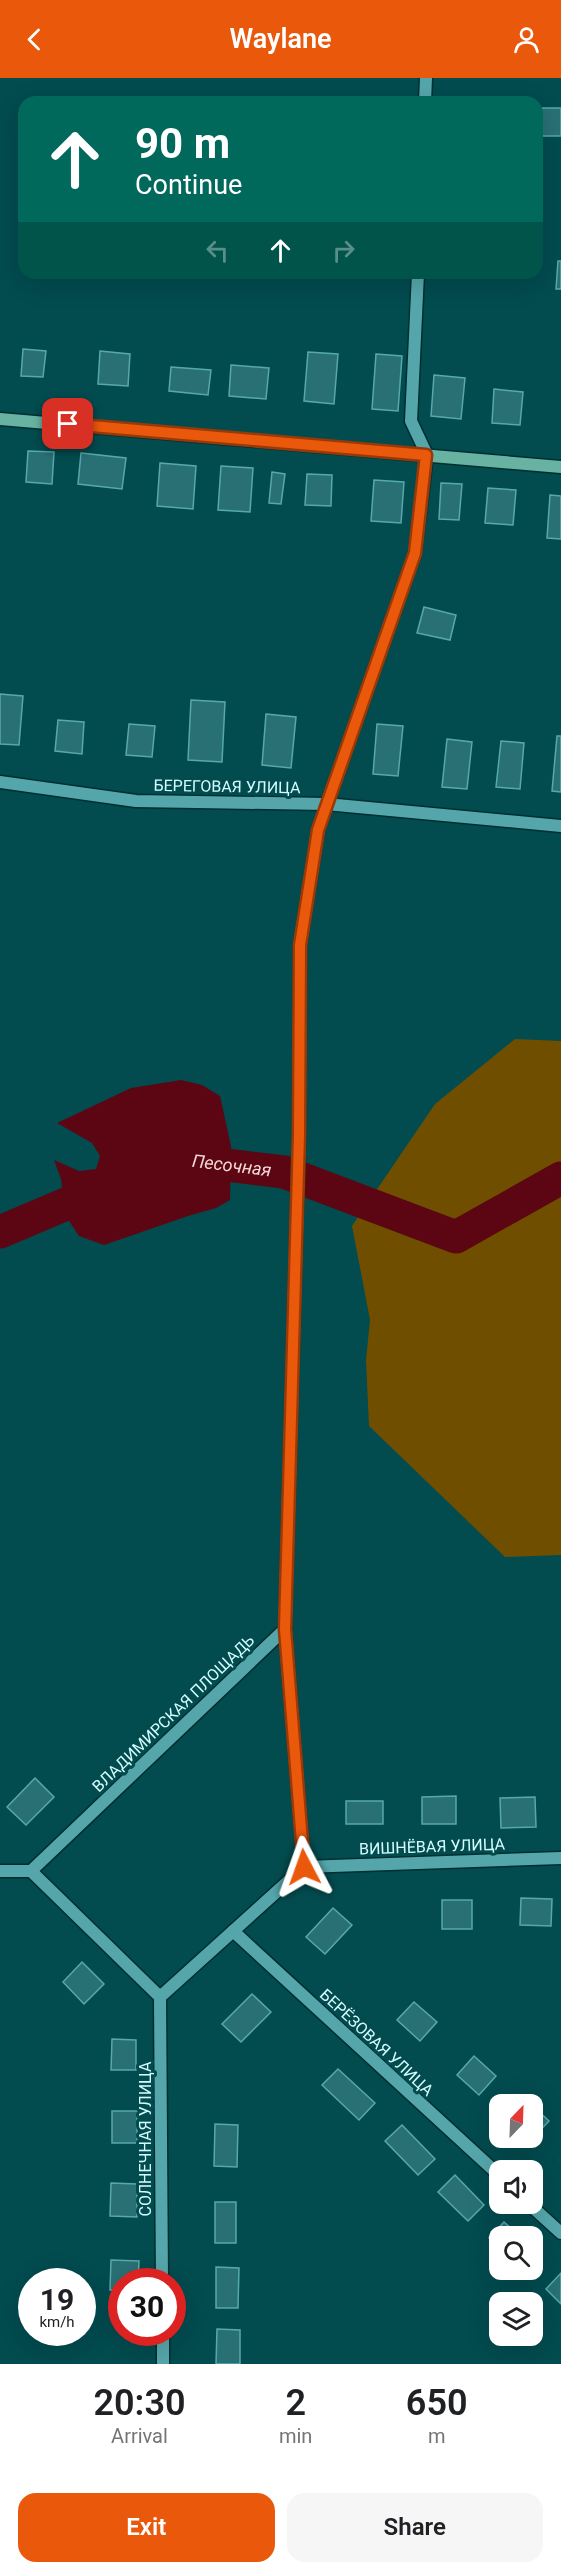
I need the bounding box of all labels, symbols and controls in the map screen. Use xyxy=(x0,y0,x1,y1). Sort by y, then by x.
icon: back xyxy=(18,23,51,56)
text: Waylane xyxy=(229,23,332,55)
icon: person xyxy=(510,23,543,56)
text: 90 m xyxy=(135,119,230,168)
icon: ahead xyxy=(36,120,114,198)
text: Continue xyxy=(135,169,242,201)
icon: left xyxy=(201,234,234,267)
icon: ahead xyxy=(264,234,297,267)
icon: right xyxy=(327,234,360,267)
pin xyxy=(42,398,93,449)
icon: arrive xyxy=(51,407,84,440)
street label: БЕРЕГОВАЯ УЛИЦА xyxy=(153,776,301,797)
water label: Песочная xyxy=(191,1150,272,1180)
street label: ВЛАДИМИРСКАЯ ПЛОЩАДЬ xyxy=(88,1631,258,1796)
street label: ВИШНЁВАЯ УЛИЦА xyxy=(359,1834,506,1859)
position arrow xyxy=(272,1835,336,1899)
street label: БЕРЁЗОВАЯ УЛИЦА xyxy=(316,1985,438,2100)
street label: СОЛНЕЧНАЯ УЛИЦА xyxy=(136,2061,155,2216)
north arrow xyxy=(489,2094,543,2148)
map controls xyxy=(489,2094,543,2346)
button: sound xyxy=(489,2160,543,2214)
button: search xyxy=(489,2226,543,2280)
speed limit sign: 30 xyxy=(108,2268,186,2346)
text: 19 xyxy=(40,2282,74,2317)
button: layers xyxy=(489,2292,543,2346)
text: km/h xyxy=(39,2313,75,2331)
text: 20:30 xyxy=(93,2382,186,2424)
text: 2 xyxy=(285,2382,306,2424)
text: 650 xyxy=(406,2382,468,2424)
text: Arrival xyxy=(111,2424,168,2448)
text: min xyxy=(279,2424,312,2448)
text: m xyxy=(428,2424,445,2448)
button: Exit xyxy=(18,2493,275,2562)
button: Share xyxy=(287,2493,543,2562)

